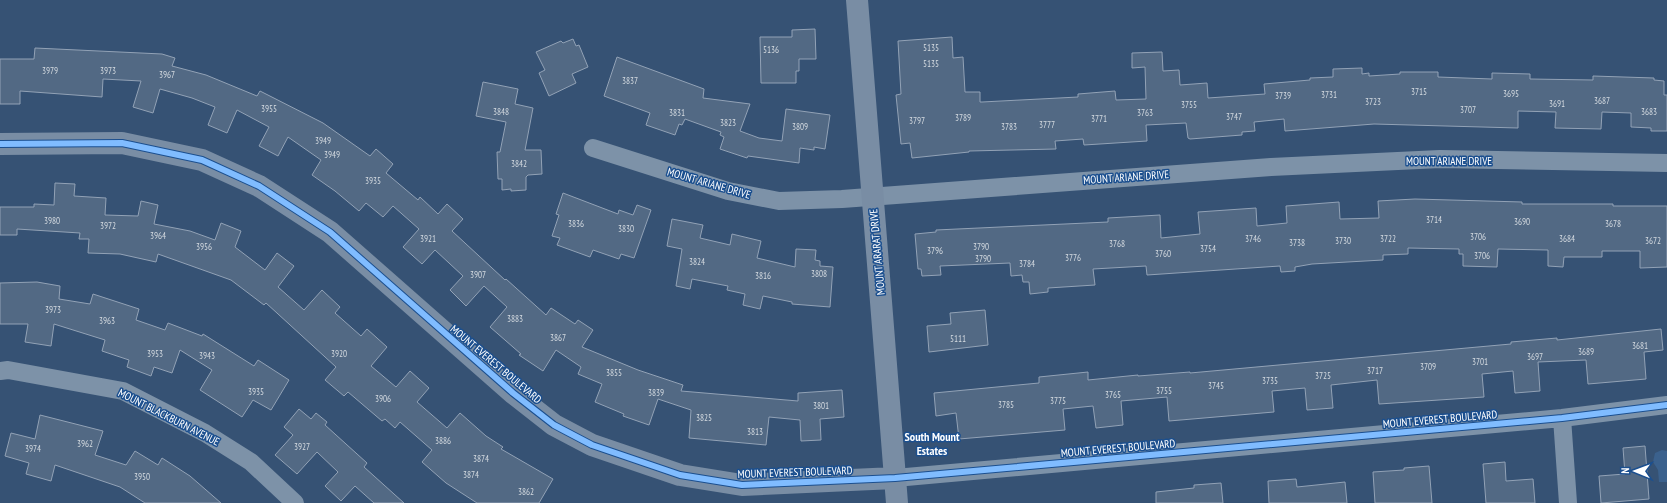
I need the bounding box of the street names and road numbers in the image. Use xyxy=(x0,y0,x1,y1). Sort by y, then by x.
street label: MOUNT ARIANE DRIVE xyxy=(1406,154,1492,168)
street label: MOUNT ARIANE DRIVE xyxy=(666,164,753,202)
street label: MOUNT ARIANE DRIVE xyxy=(1083,167,1170,187)
street label: MOUNT ARARAT DRIVE xyxy=(866,208,888,296)
street label: MOUNT EVEREST BOULEVARD xyxy=(447,322,545,406)
street label: MOUNT BLACKBURN AVENUE xyxy=(116,385,222,449)
street label: MOUNT EVEREST BOULEVARD xyxy=(1382,407,1498,431)
street label: MOUNT EVEREST BOULEVARD xyxy=(1060,436,1176,460)
street label: MOUNT EVEREST BOULEVARD xyxy=(737,463,853,481)

